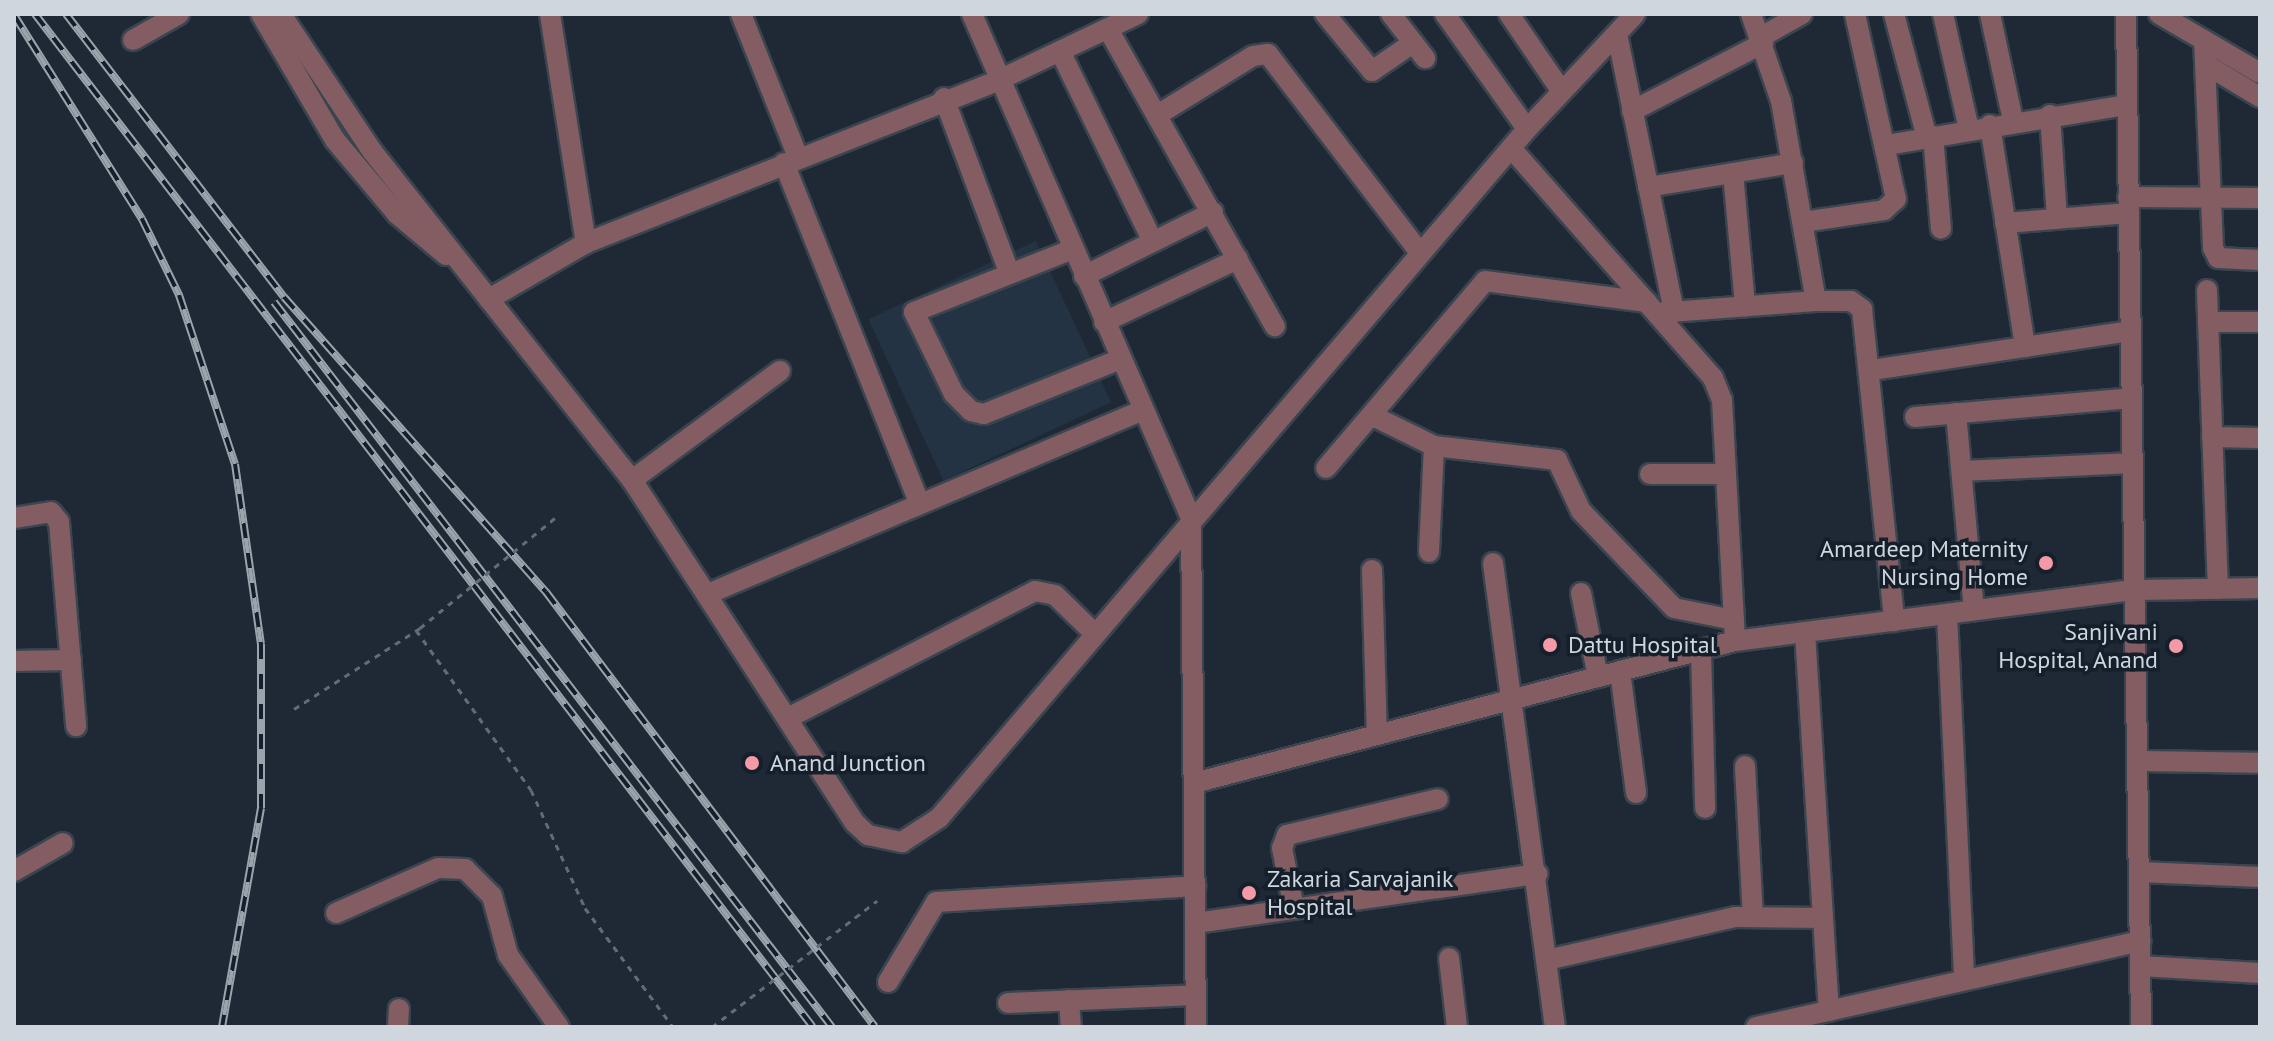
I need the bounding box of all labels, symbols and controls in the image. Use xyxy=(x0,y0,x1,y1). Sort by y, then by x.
place label: Amardeep Maternity Nursing Home xyxy=(1820,535,2028,591)
marker: Amardeep Maternity Nursing Home xyxy=(2035,552,2057,574)
place label: Sanjivani Hospital, Anand xyxy=(1996,618,2158,674)
place label: Dattu Hospital xyxy=(1568,631,1717,659)
marker: Dattu Hospital xyxy=(1539,634,1561,656)
marker: Sanjivani Hospital, Anand xyxy=(2165,635,2187,657)
place label: Anand Junction xyxy=(770,749,926,777)
marker: Anand Junction xyxy=(741,752,763,774)
place label: Zakaria Sarvajanik Hospital xyxy=(1267,865,1453,921)
marker: Zakaria Sarvajanik Hospital xyxy=(1238,882,1260,904)

